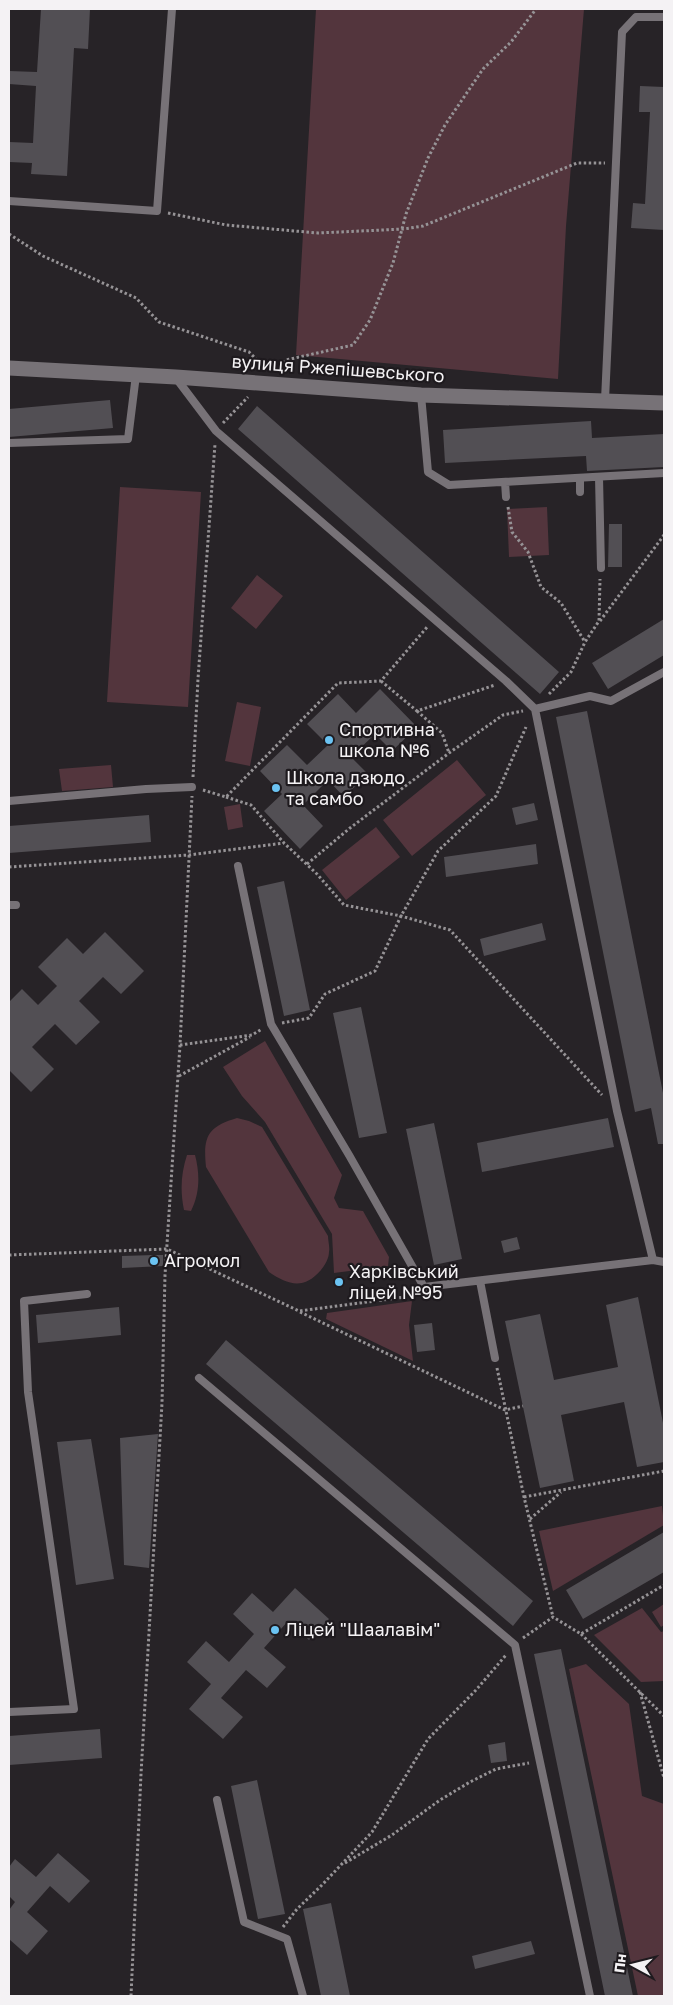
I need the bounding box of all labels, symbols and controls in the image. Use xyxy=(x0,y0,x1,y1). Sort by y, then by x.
street label: вулиця Ржепішевського xyxy=(231,350,445,386)
place label: Спортивна школа №6 xyxy=(339,718,435,761)
marker: Спортивна школа №6 xyxy=(323,734,335,746)
place label: Школа дзюдо та самбо xyxy=(286,766,405,809)
marker: Школа дзюдо та самбо xyxy=(270,782,282,794)
place label: Агромол xyxy=(164,1249,240,1271)
marker: Агромол xyxy=(148,1255,160,1267)
place label: Харківський ліцей №95 xyxy=(349,1260,459,1303)
marker: Харківський ліцей №95 xyxy=(333,1276,345,1288)
place label: Ліцей "Шаалавім" xyxy=(285,1618,440,1640)
marker: Ліцей "Шаалавім" xyxy=(269,1624,281,1636)
north arrow xyxy=(608,1940,658,1990)
text: Пн xyxy=(610,1953,629,1974)

